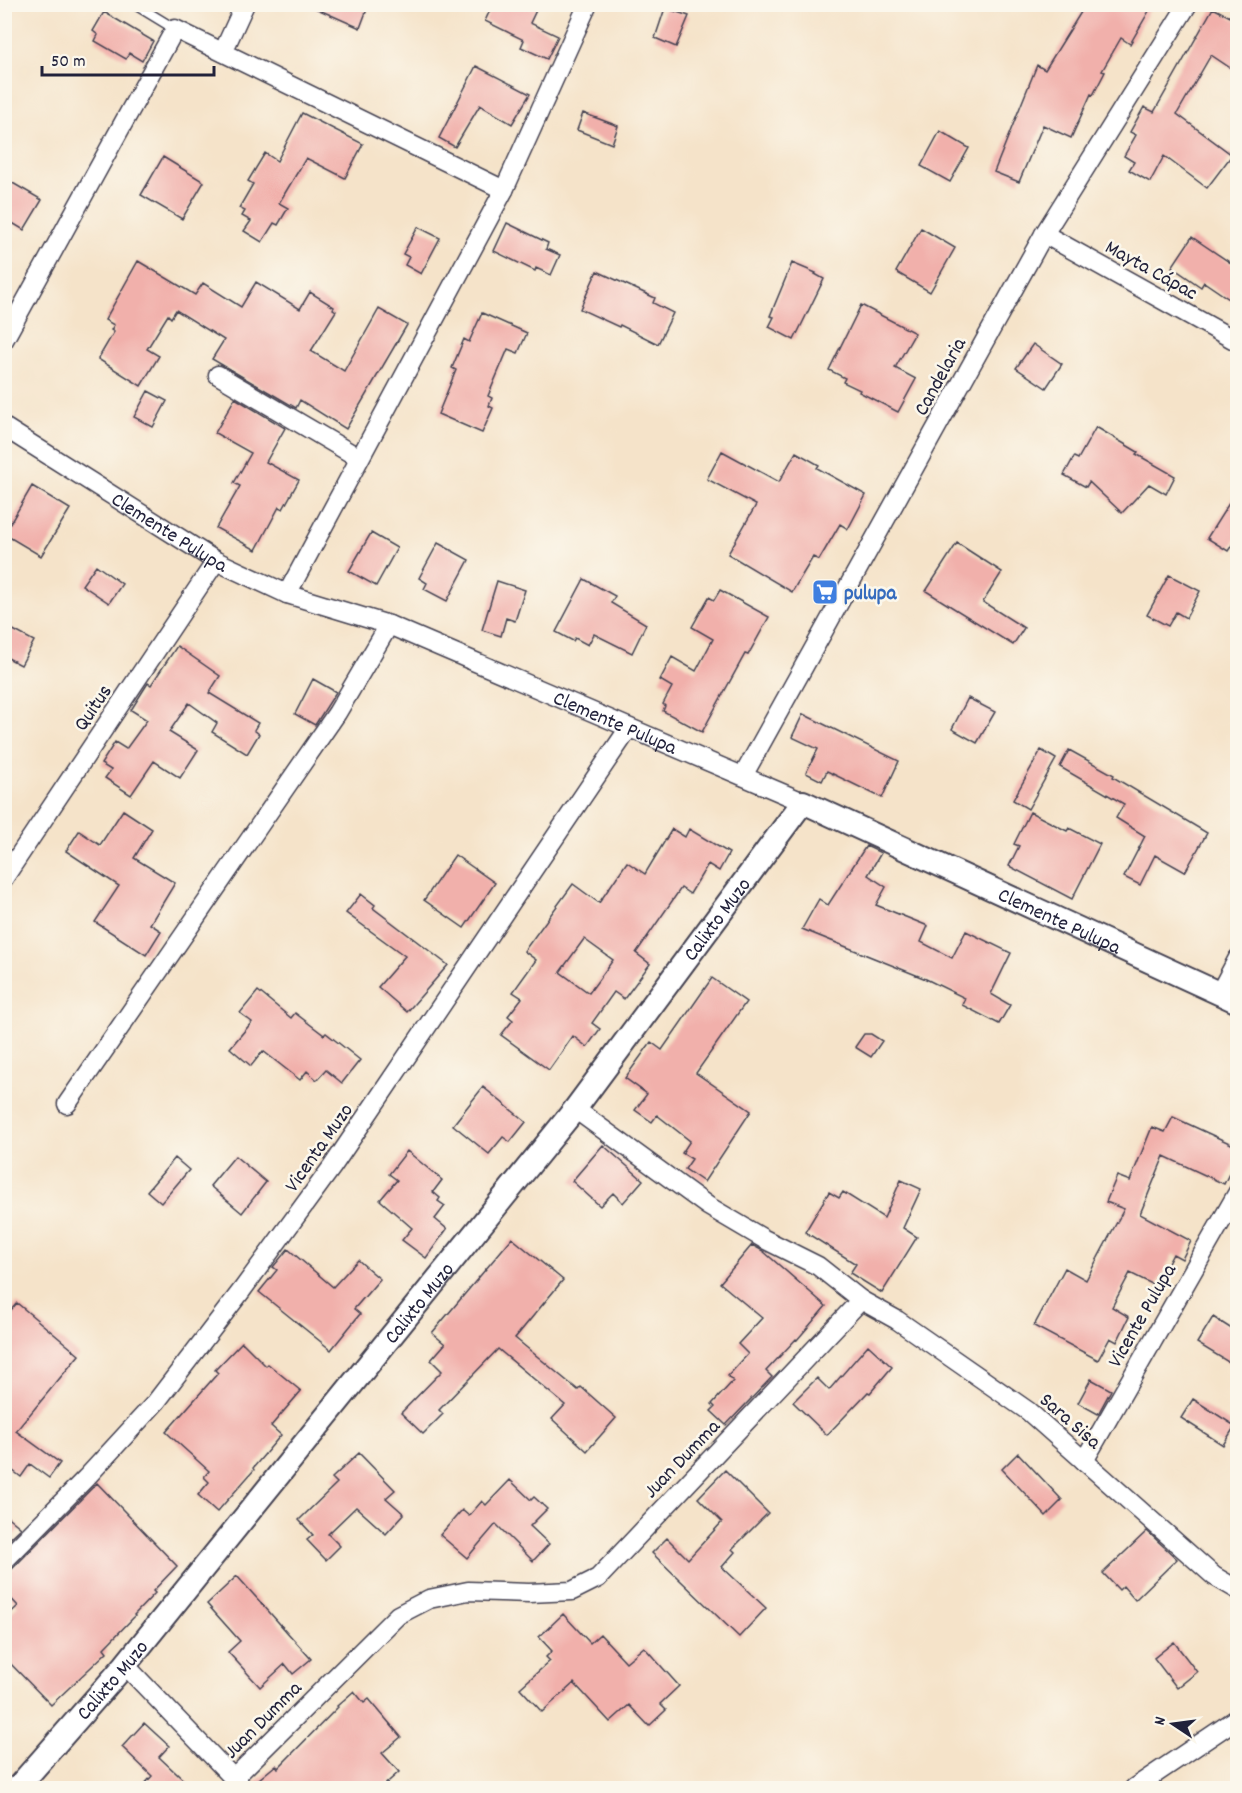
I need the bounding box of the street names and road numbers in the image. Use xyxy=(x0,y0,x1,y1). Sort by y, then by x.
street label: Mayta Cápac xyxy=(1099,234,1202,309)
street label: Candelaria xyxy=(908,332,976,422)
street label: Clemente Pulupa xyxy=(104,486,232,583)
street label: Quitus xyxy=(68,679,121,738)
street label: Clemente Pulupa xyxy=(548,685,682,765)
street label: Calixto Muzo xyxy=(678,872,760,969)
street label: Clemente Pulupa xyxy=(992,882,1126,964)
street label: Vicenta Muzo xyxy=(279,1098,362,1199)
street label: Calixto Muzo xyxy=(378,1257,463,1352)
street label: Vicente Pulupa xyxy=(1102,1258,1186,1374)
street label: Sara Sisa xyxy=(1032,1387,1107,1458)
street label: Juan Dumma xyxy=(638,1413,729,1506)
street label: Calixto Muzo xyxy=(71,1635,157,1728)
street label: Juan Dumma xyxy=(218,1674,311,1767)

